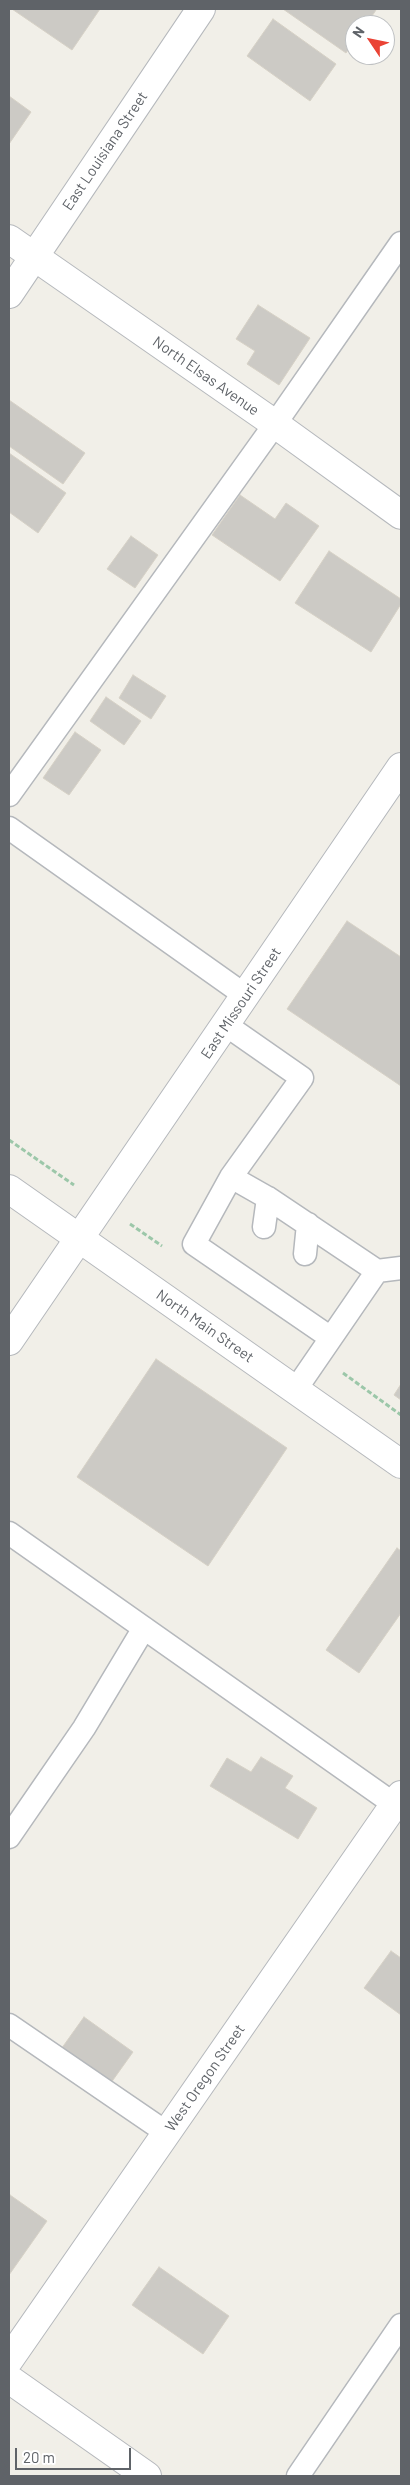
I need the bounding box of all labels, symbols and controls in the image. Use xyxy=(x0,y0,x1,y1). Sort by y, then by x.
north arrow xyxy=(345,15,395,65)
text: N xyxy=(348,23,368,41)
street label: East Louisiana Street xyxy=(59,88,151,214)
street label: North Elsas Avenue xyxy=(149,333,263,419)
street label: East Missouri Street xyxy=(197,944,285,1062)
street label: North Main Street xyxy=(153,1286,257,1366)
street label: West Oregon Street xyxy=(161,2021,249,2135)
scale bar xyxy=(18,2438,134,2470)
text: 20 m xyxy=(23,2448,55,2466)

